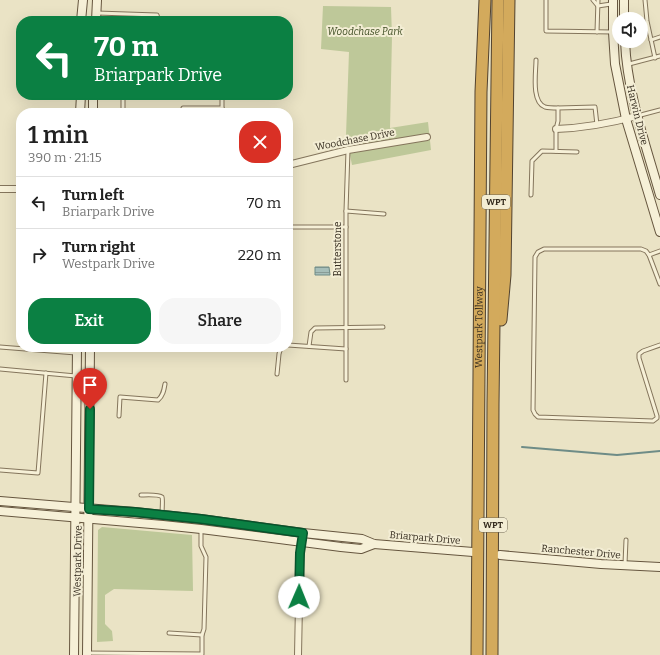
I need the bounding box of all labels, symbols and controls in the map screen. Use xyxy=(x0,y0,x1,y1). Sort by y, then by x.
map controls xyxy=(612,12,648,48)
button: sound xyxy=(612,12,648,48)
park label: Woodchase Park xyxy=(327,26,403,38)
text: 70 m xyxy=(94,30,158,63)
icon: left xyxy=(28,32,80,84)
text: Briarpark Drive xyxy=(94,64,222,86)
street label: Harwin Drive xyxy=(624,84,650,146)
text: 1 min xyxy=(28,121,88,149)
button: close xyxy=(239,121,281,163)
street label: Woodchase Drive xyxy=(314,126,396,154)
text: 390 m · 21:15 xyxy=(28,150,102,165)
text: Turn left xyxy=(62,186,124,204)
icon: left xyxy=(28,192,50,214)
text: 70 m xyxy=(247,194,281,212)
road number: WPT xyxy=(482,195,510,209)
text: Briarpark Drive xyxy=(62,204,154,219)
street label: Butterstone xyxy=(332,221,344,277)
text: Turn right xyxy=(62,238,135,256)
icon: right xyxy=(28,244,50,266)
text: 220 m xyxy=(238,246,281,264)
text: Westpark Drive xyxy=(62,256,155,271)
street label: Westpark Tollway xyxy=(473,285,486,368)
button: Exit xyxy=(28,298,151,344)
button: Share xyxy=(159,298,281,344)
pin xyxy=(73,368,107,409)
icon: arrive xyxy=(79,374,101,396)
road number: WPT xyxy=(479,518,507,532)
street label: Westpark Drive xyxy=(71,525,85,597)
street label: Briarpark Drive xyxy=(389,529,461,547)
street label: Ranchester Drive xyxy=(541,543,621,561)
position arrow xyxy=(278,576,320,618)

